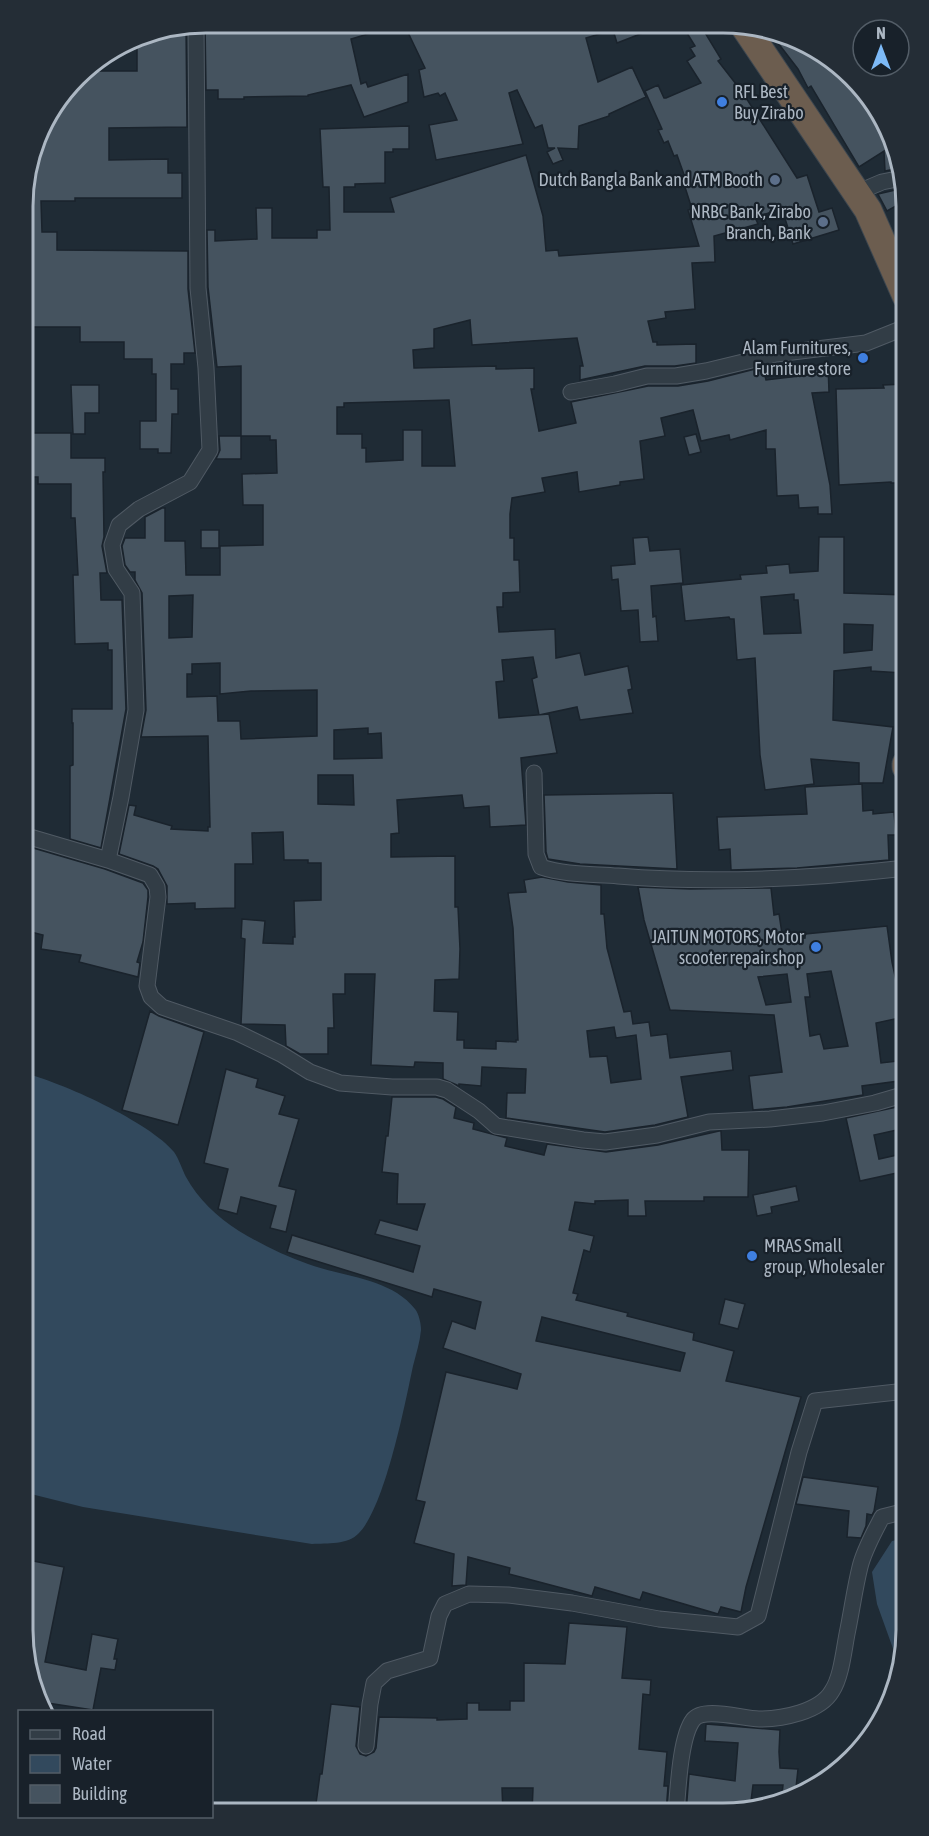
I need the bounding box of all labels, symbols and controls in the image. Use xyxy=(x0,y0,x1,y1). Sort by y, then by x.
north arrow xyxy=(851,18,911,78)
text: N xyxy=(876,24,886,42)
place label: RFL Best Buy Zirabo xyxy=(734,81,804,123)
marker: RFL Best Buy Zirabo xyxy=(715,95,729,109)
place label: Dutch Bangla Bank and ATM Booth xyxy=(538,169,763,190)
marker: Dutch Bangla Bank and ATM Booth xyxy=(768,173,782,187)
place label: NRBC Bank, Zirabo Branch, Bank xyxy=(691,201,811,243)
marker: NRBC Bank, Zirabo Branch, Bank xyxy=(816,215,830,229)
place label: Alam Furnitures, Furniture store xyxy=(743,337,851,379)
marker: Alam Furnitures, Furniture store xyxy=(856,351,870,365)
place label: JAITUN MOTORS, Motor scooter repair shop xyxy=(651,926,805,968)
marker: JAITUN MOTORS, Motor scooter repair shop xyxy=(809,940,823,954)
place label: MRAS Small group, Wholesaler xyxy=(764,1235,885,1277)
marker: MRAS Small group, Wholesaler xyxy=(745,1249,759,1263)
legend xyxy=(18,1710,213,1818)
text: Road xyxy=(72,1723,106,1744)
text: Water xyxy=(72,1753,112,1774)
text: Building xyxy=(72,1783,127,1804)

